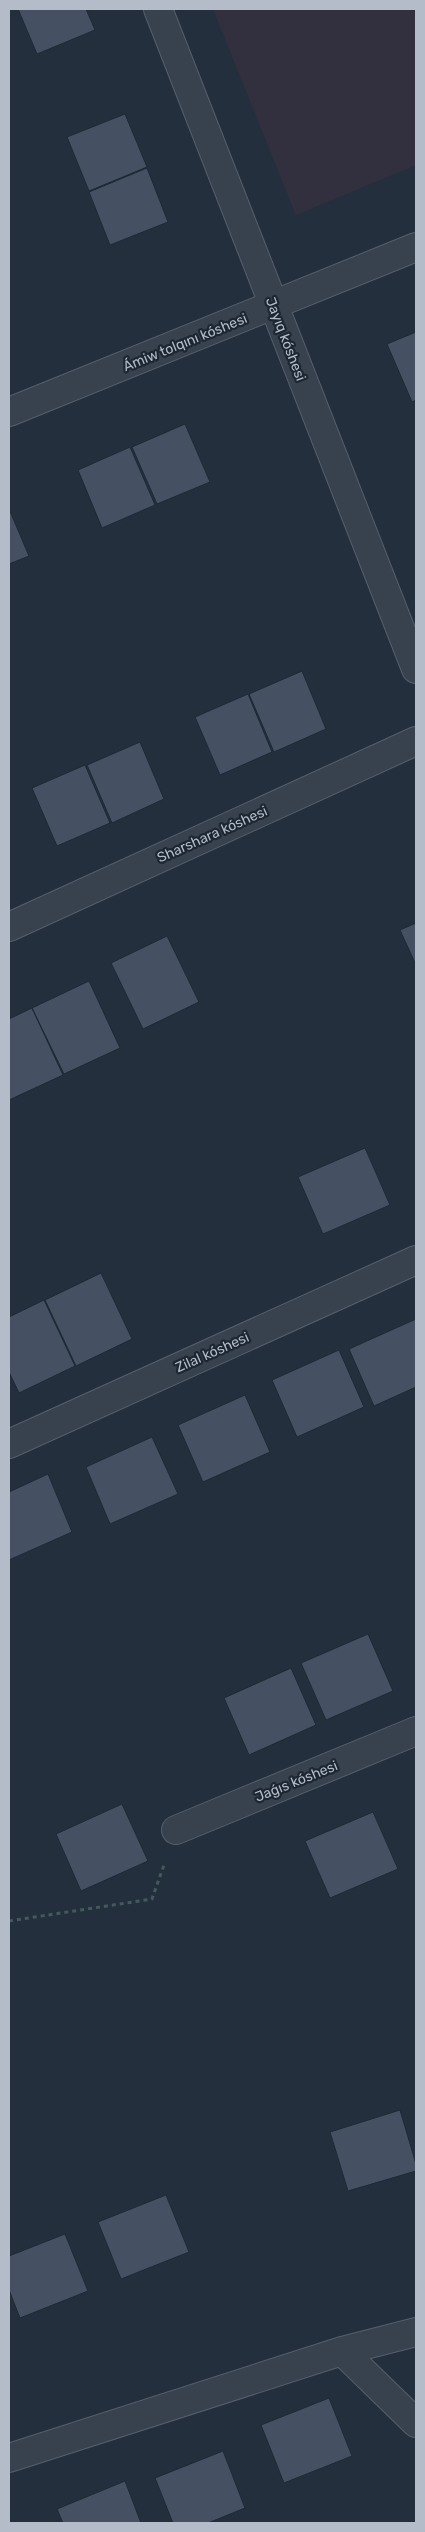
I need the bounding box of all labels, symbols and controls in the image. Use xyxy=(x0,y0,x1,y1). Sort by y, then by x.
street label: Jayıq kóshesi xyxy=(262,295,309,383)
street label: Ámiw tolqını kóshesi xyxy=(120,309,250,375)
street label: Sharshara kóshesi xyxy=(154,802,270,866)
street label: Zilal kóshesi xyxy=(173,1329,252,1376)
street label: Jaǵıs kóshesi xyxy=(252,1757,340,1806)

